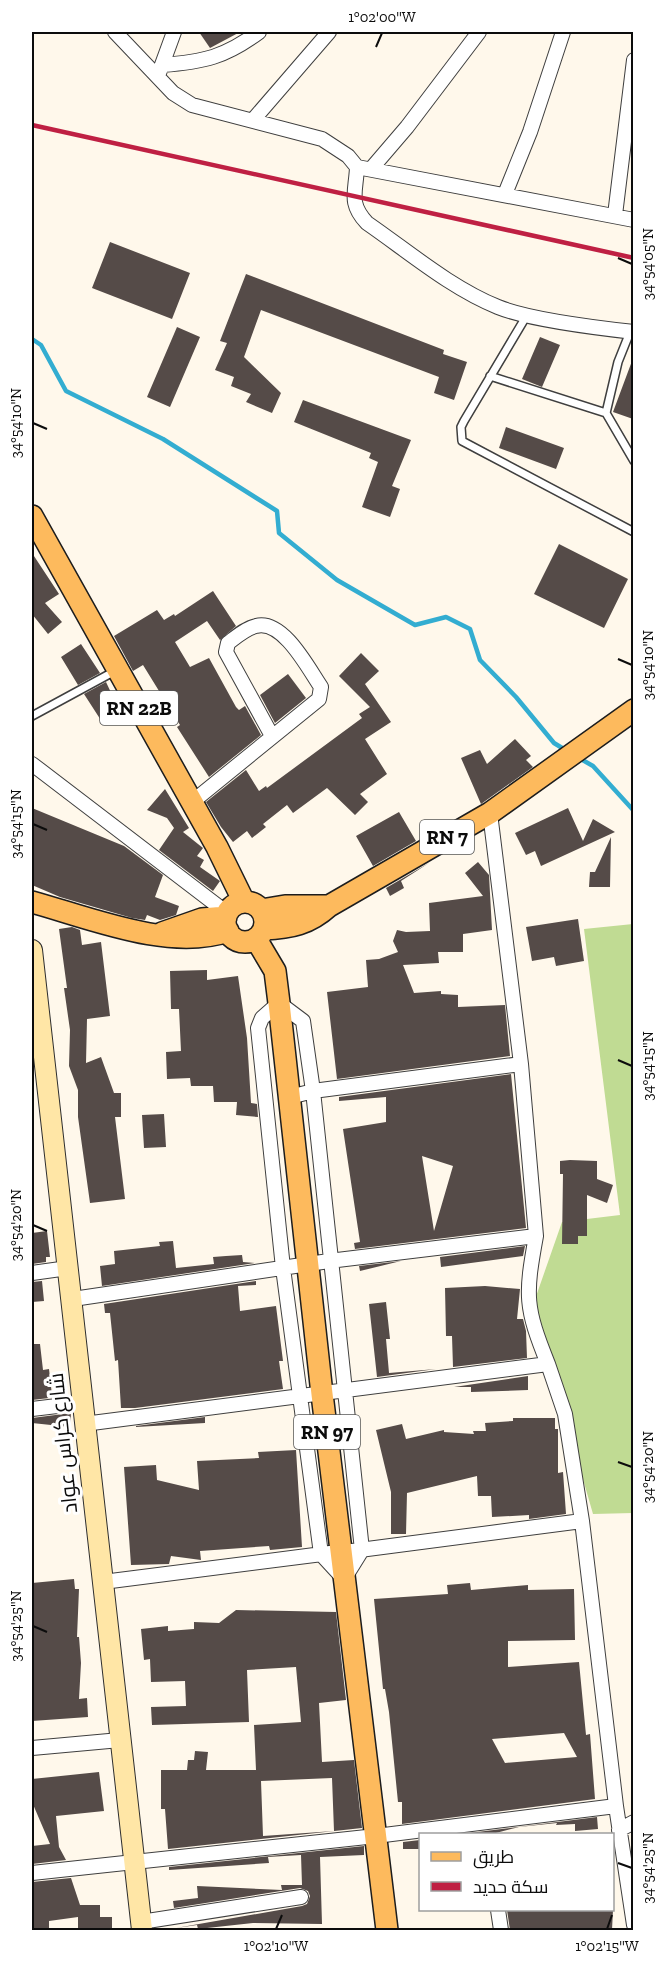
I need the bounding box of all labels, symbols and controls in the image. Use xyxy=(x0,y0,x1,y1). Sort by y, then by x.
text: 1°02'00"W xyxy=(348,8,416,26)
text: 34°54'05"N xyxy=(639,228,657,300)
text: 34°54'10"N xyxy=(7,388,25,458)
text: 34°54'10"N xyxy=(639,630,657,700)
road number: RN 22B xyxy=(100,691,178,725)
text: 34°54'15"N xyxy=(7,789,25,859)
road number: RN 7 xyxy=(420,820,474,854)
text: 34°54'15"N xyxy=(639,1031,657,1101)
text: 34°54'20"N xyxy=(7,1189,25,1261)
street label: شارع كراس عواد xyxy=(43,1371,84,1515)
road number: RN 97 xyxy=(294,1415,360,1449)
text: 34°54'20"N xyxy=(639,1431,657,1503)
text: 34°54'25"N xyxy=(7,1590,25,1662)
text: 34°54'25"N xyxy=(639,1832,657,1904)
legend xyxy=(419,1833,614,1911)
text: طريق xyxy=(473,1846,514,1869)
text: سكة حديد xyxy=(473,1876,548,1898)
text: 1°02'10"W xyxy=(244,1937,308,1955)
text: 1°02'15"W xyxy=(575,1937,639,1955)

